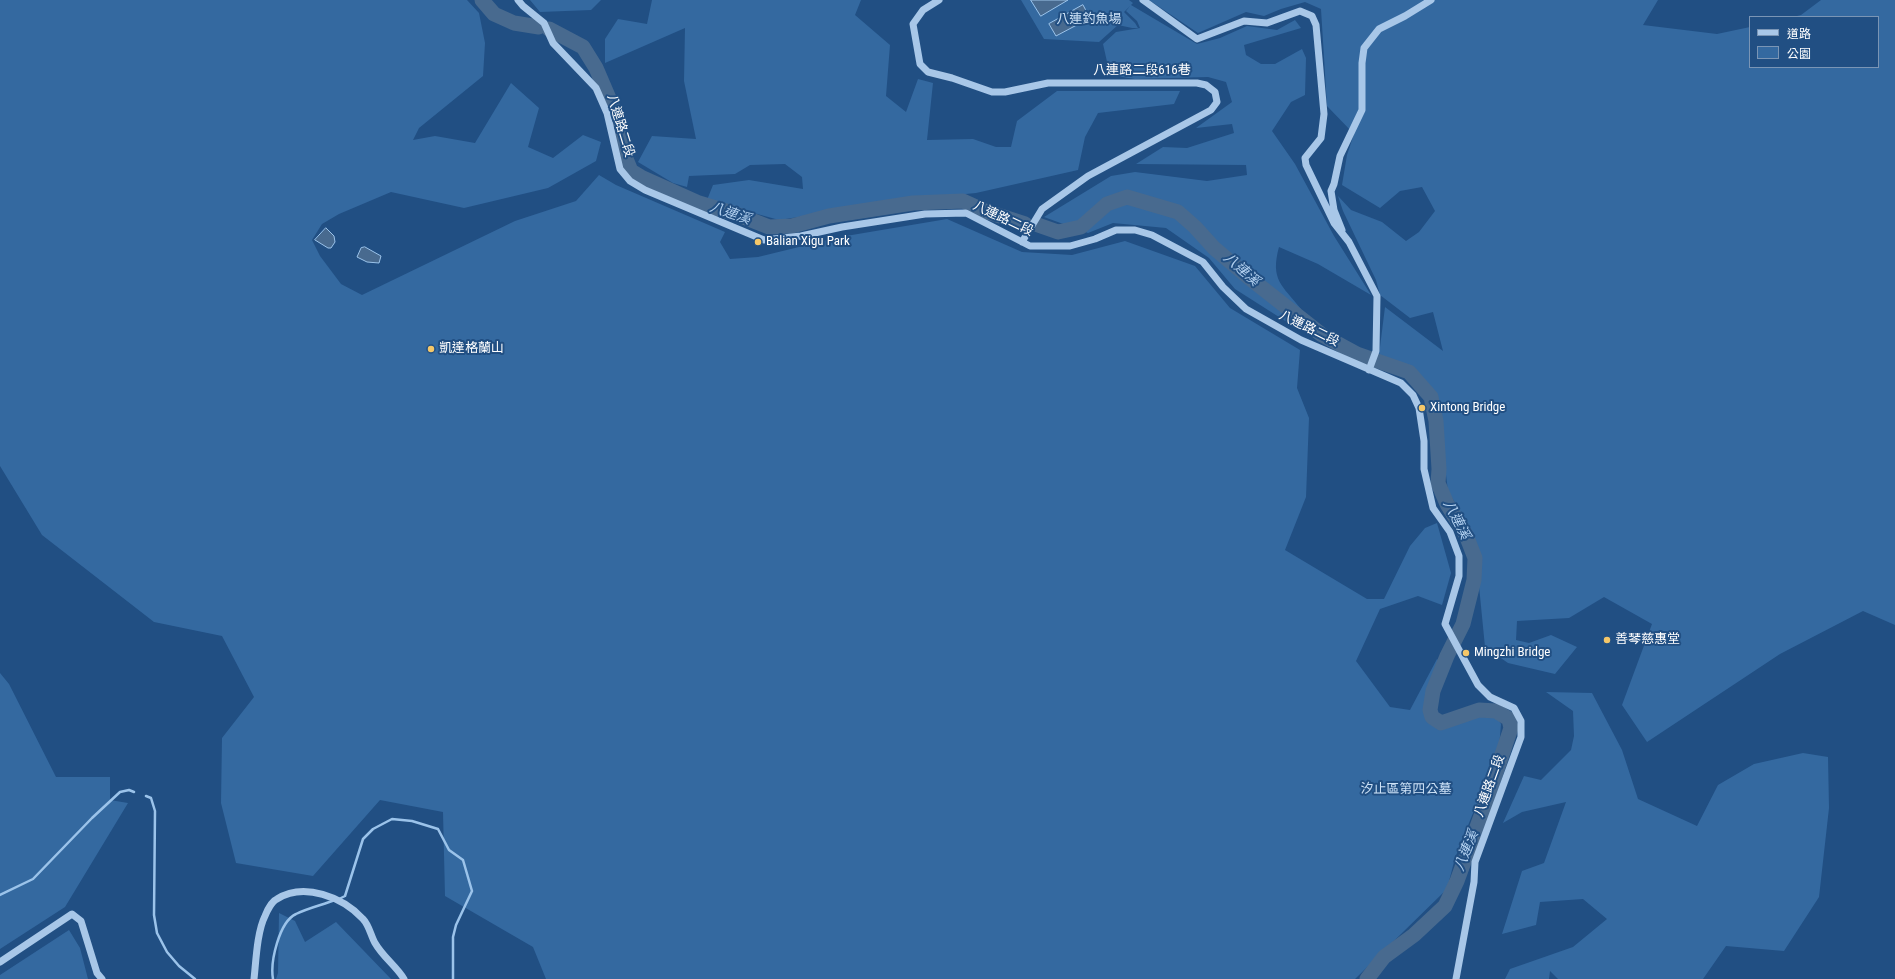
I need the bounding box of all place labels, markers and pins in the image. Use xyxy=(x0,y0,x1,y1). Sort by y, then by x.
place label: Balian Xigu Park xyxy=(766,234,850,250)
marker: Balian Xigu Park xyxy=(753,237,763,247)
place label: 凱達格蘭山 xyxy=(439,341,504,357)
marker: 凱達格蘭山 xyxy=(426,344,436,354)
place label: Xintong Bridge xyxy=(1430,400,1505,416)
marker: Xintong Bridge xyxy=(1417,403,1427,413)
place label: 善琴慈惠堂 xyxy=(1615,632,1680,648)
marker: 善琴慈惠堂 xyxy=(1602,635,1612,645)
place label: Mingzhi Bridge xyxy=(1474,645,1550,661)
marker: Mingzhi Bridge xyxy=(1461,648,1471,658)

